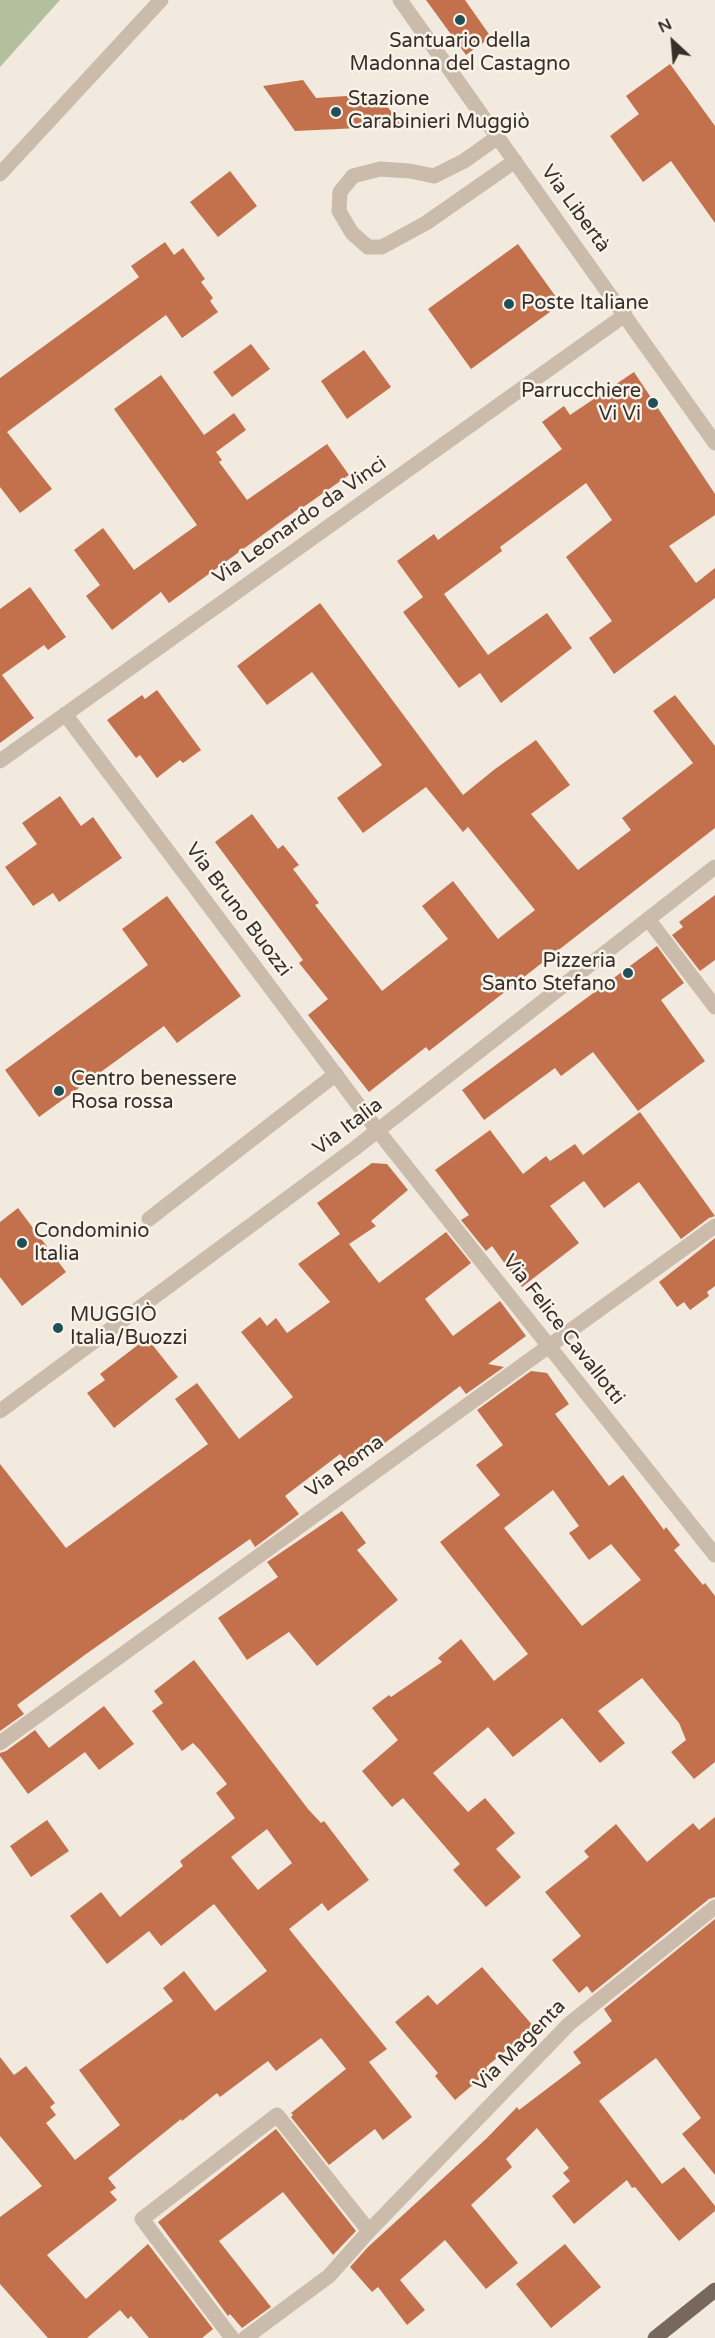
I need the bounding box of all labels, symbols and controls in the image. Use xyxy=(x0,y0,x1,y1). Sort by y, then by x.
north arrow xyxy=(643,12,703,72)
marker: Santuario della Madonna del Castagno xyxy=(453,13,467,27)
text: N xyxy=(655,14,675,38)
place label: Santuario della Madonna del Castagno xyxy=(350,30,570,77)
place label: Stazione Carabinieri Muggiò xyxy=(348,88,530,135)
marker: Stazione Carabinieri Muggiò xyxy=(329,105,343,119)
street label: Via Libertà xyxy=(535,161,615,257)
place label: Poste Italiane xyxy=(521,292,649,316)
marker: Poste Italiane xyxy=(502,297,516,311)
place label: Parrucchiere Vi Vi xyxy=(521,380,641,427)
marker: Parrucchiere Vi Vi xyxy=(646,396,660,410)
street label: Via Leonardo da Vinci xyxy=(209,452,391,590)
street label: Via Bruno Buozzi xyxy=(180,838,296,982)
place label: Pizzeria Santo Stefano xyxy=(482,950,616,997)
marker: Pizzeria Santo Stefano xyxy=(621,966,635,980)
place label: Centro benessere Rosa rossa xyxy=(71,1068,237,1115)
marker: Centro benessere Rosa rossa xyxy=(52,1084,66,1098)
street label: Via Italia xyxy=(309,1093,387,1161)
place label: Condominio Italia xyxy=(34,1220,149,1267)
marker: Condominio Italia xyxy=(15,1236,29,1250)
street label: Via Felice Cavallotti xyxy=(497,1250,629,1410)
place label: MUGGIÒ Italia/Buozzi xyxy=(70,1304,187,1351)
marker: MUGGIÒ Italia/Buozzi xyxy=(51,1321,65,1335)
street label: Via Roma xyxy=(301,1431,389,1503)
street label: Via Magenta xyxy=(469,1995,571,2097)

